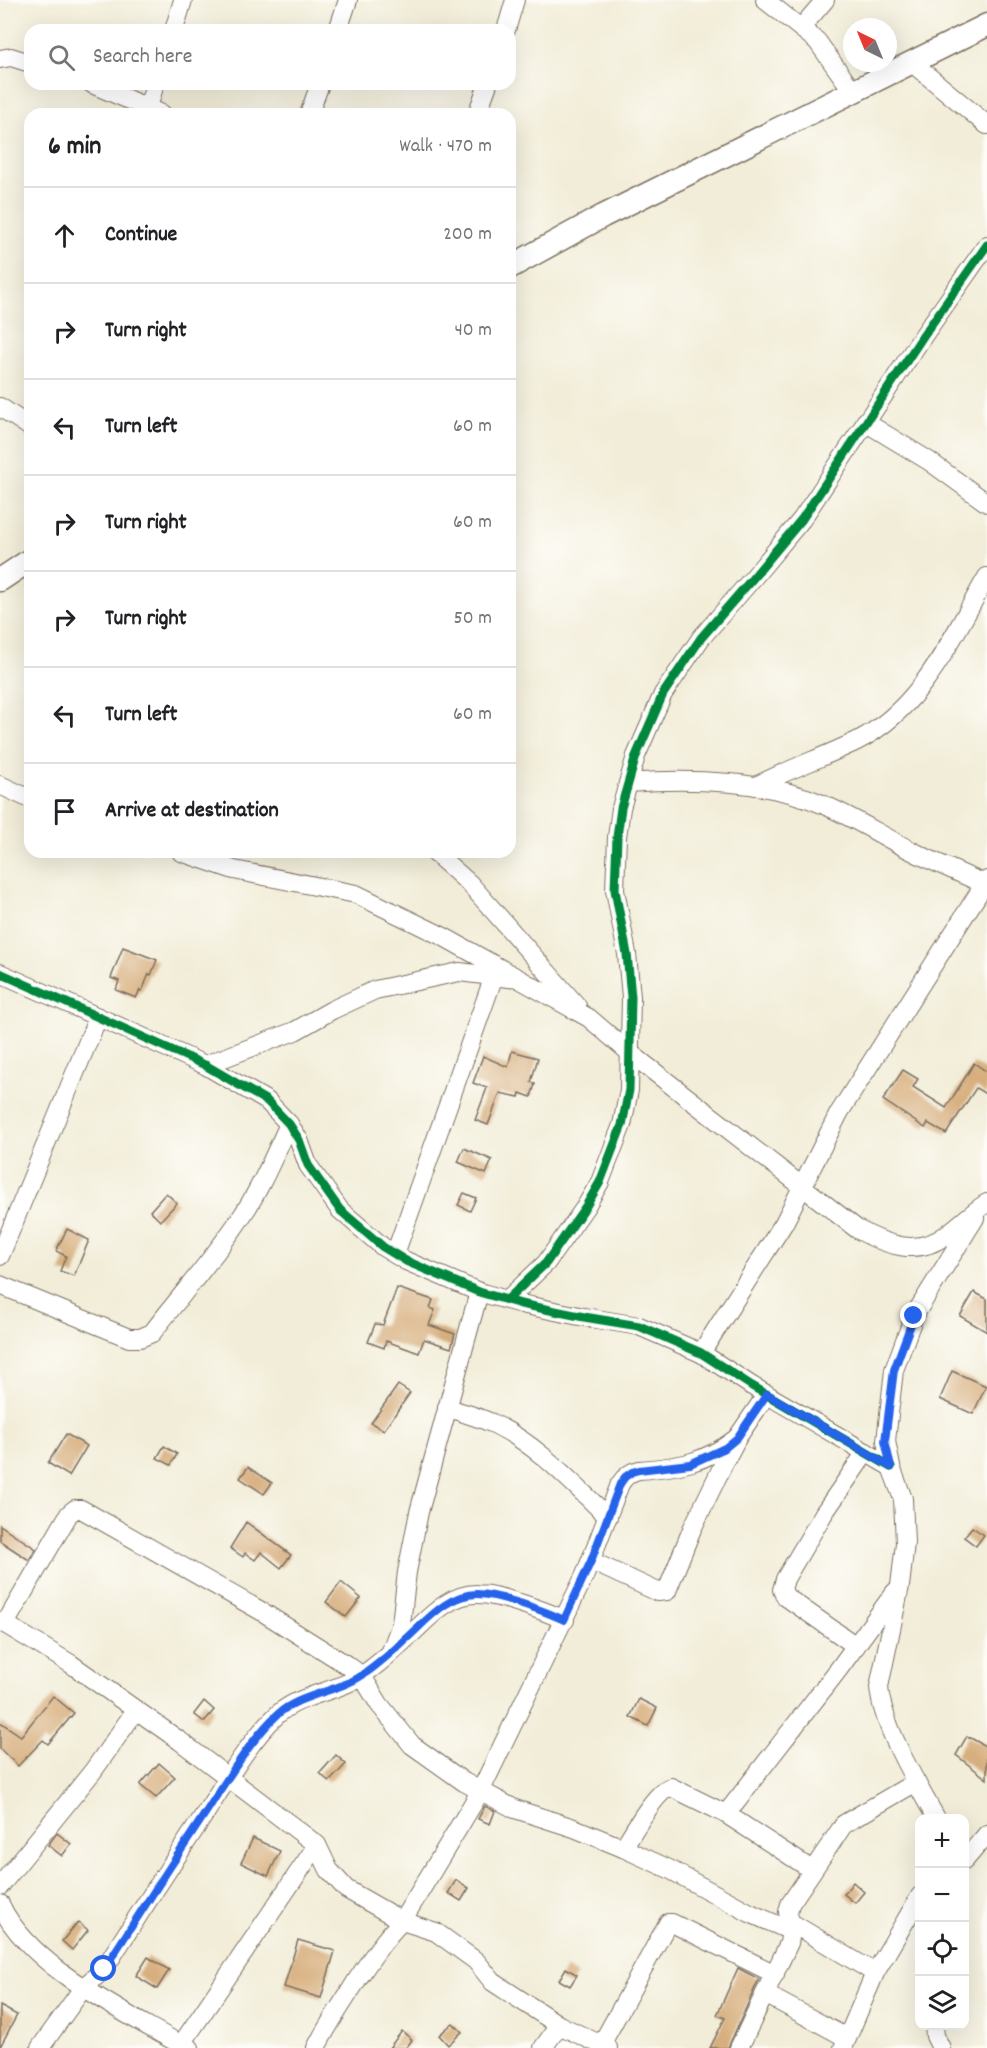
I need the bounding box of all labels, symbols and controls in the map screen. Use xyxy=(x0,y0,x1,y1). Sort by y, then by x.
north arrow xyxy=(843,18,897,72)
search box xyxy=(24,24,516,90)
icon: search xyxy=(45,41,78,74)
text: Search here xyxy=(93,42,192,73)
text: 6 min xyxy=(48,129,101,166)
text: Walk · 470 m xyxy=(399,133,492,161)
icon: ahead xyxy=(48,219,81,252)
text: Continue xyxy=(105,220,177,251)
text: 200 m xyxy=(443,221,492,249)
icon: right xyxy=(48,315,81,348)
text: Turn right xyxy=(105,316,187,347)
text: 40 m xyxy=(454,317,492,345)
icon: left xyxy=(48,411,81,444)
text: Turn left xyxy=(105,412,177,443)
text: 60 m xyxy=(453,413,492,441)
icon: right xyxy=(48,507,81,540)
text: Turn right xyxy=(105,508,187,539)
text: 60 m xyxy=(453,509,492,537)
icon: right xyxy=(48,603,81,636)
text: Turn right xyxy=(105,604,187,635)
text: 50 m xyxy=(454,605,492,633)
icon: left xyxy=(48,699,81,732)
text: Turn left xyxy=(105,700,177,731)
text: 60 m xyxy=(453,701,492,729)
icon: arrive xyxy=(48,795,81,828)
text: Arrive at destination xyxy=(105,796,279,827)
route end xyxy=(900,1302,926,1328)
map controls xyxy=(915,1814,969,2030)
button: + xyxy=(915,1814,969,1868)
button: − xyxy=(915,1868,969,1922)
button: locate xyxy=(915,1922,969,1976)
route start xyxy=(90,1955,116,1981)
button: layers xyxy=(915,1976,969,2030)

